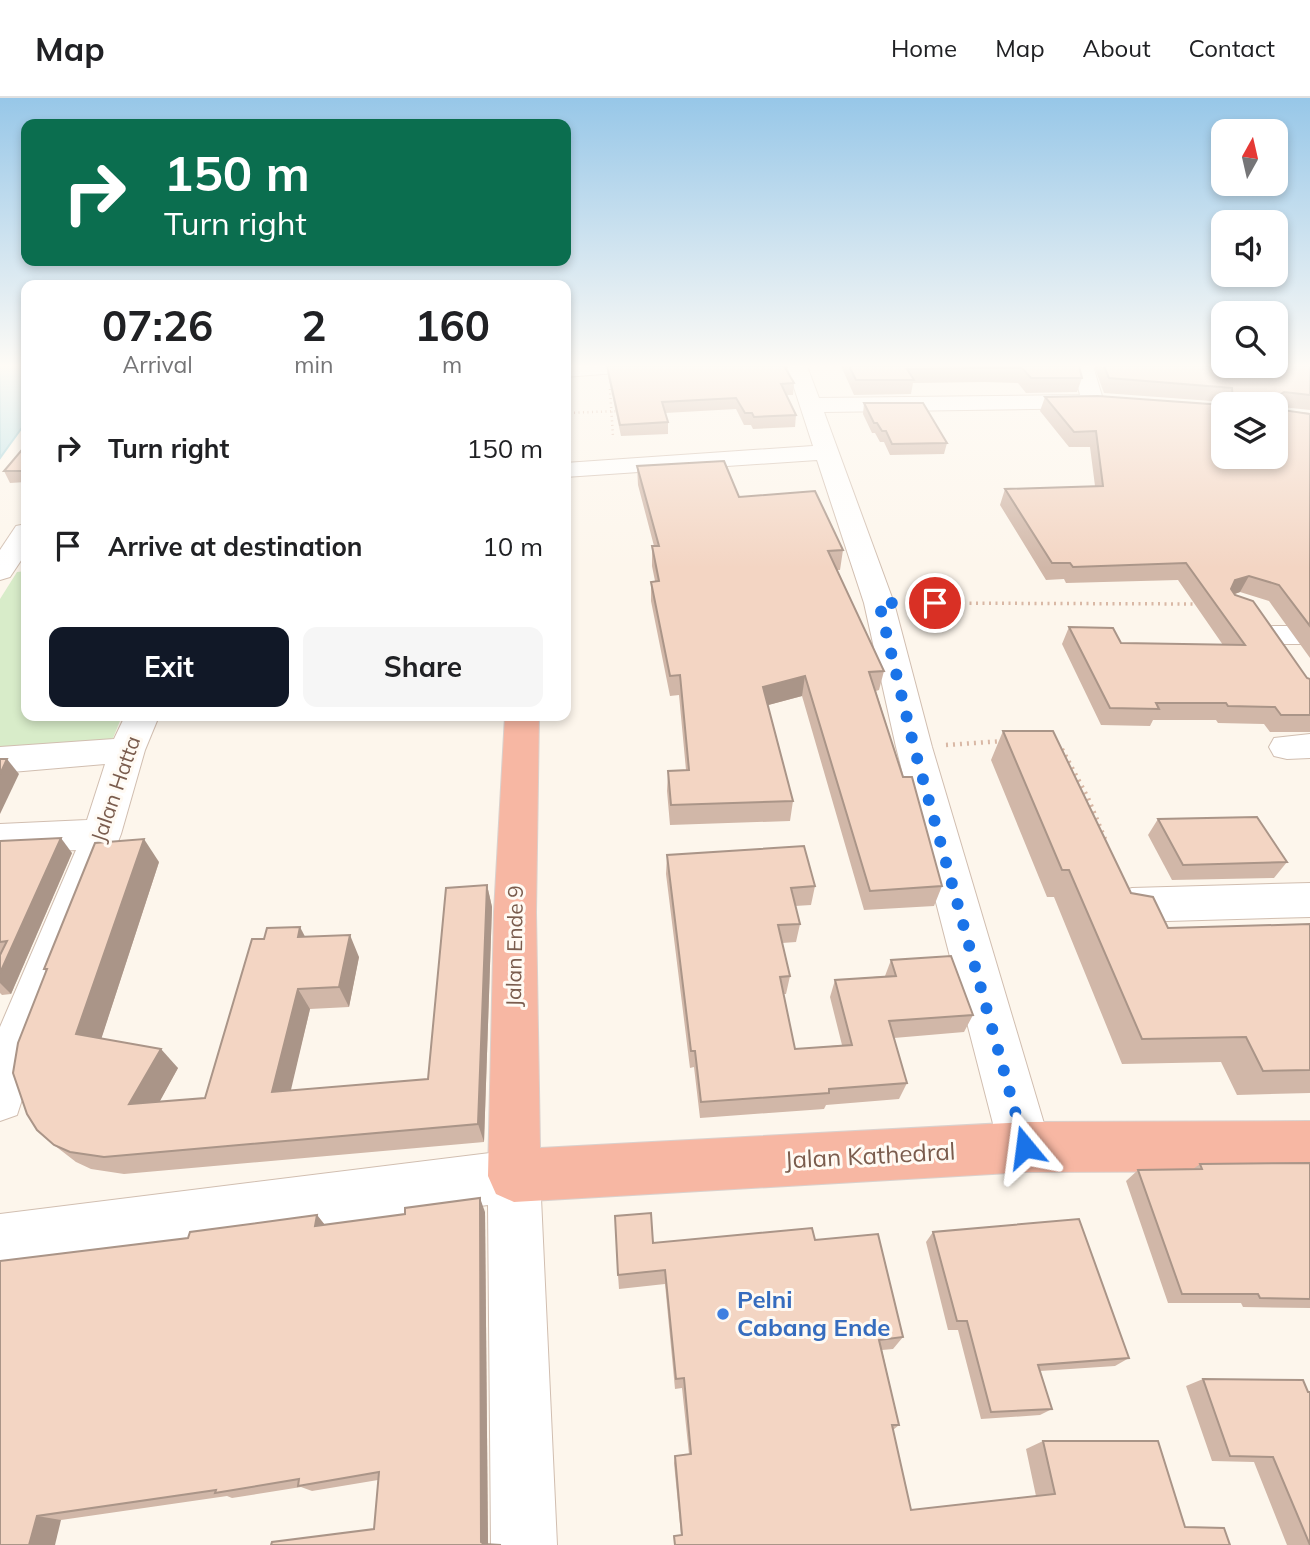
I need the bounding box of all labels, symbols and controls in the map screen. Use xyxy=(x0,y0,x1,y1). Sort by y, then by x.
text: Map xyxy=(35,28,105,69)
text: Home xyxy=(891,33,957,63)
text: Map xyxy=(995,33,1045,63)
text: About xyxy=(1083,33,1151,63)
text: Contact xyxy=(1189,33,1275,63)
north arrow xyxy=(1211,119,1288,196)
map controls xyxy=(1211,119,1288,469)
text: 150 m xyxy=(164,142,310,203)
icon: right xyxy=(49,147,140,238)
text: Turn right xyxy=(164,203,307,243)
button: sound xyxy=(1211,210,1288,287)
text: 07:26 xyxy=(102,299,213,352)
text: 2 xyxy=(301,299,326,352)
text: 160 xyxy=(414,299,490,352)
button: search xyxy=(1211,301,1288,378)
text: Arrival xyxy=(122,350,193,379)
text: min xyxy=(294,350,333,379)
text: m xyxy=(442,350,462,379)
button: layers xyxy=(1211,392,1288,469)
icon: right xyxy=(49,429,87,467)
text: Turn right xyxy=(108,432,229,465)
text: 150 m xyxy=(467,432,543,465)
icon: arrive xyxy=(49,527,87,565)
text: Arrive at destination xyxy=(108,530,363,563)
text: 10 m xyxy=(482,530,543,563)
pin xyxy=(905,573,965,633)
icon: arrive xyxy=(916,584,954,622)
button: Exit xyxy=(49,627,289,707)
button: Share xyxy=(303,627,543,707)
street label: Jalan Hatta xyxy=(85,732,145,845)
street label: Jalan Ende 9 xyxy=(500,885,528,1007)
position arrow xyxy=(988,1110,1062,1184)
street label: Jalan Kathedral xyxy=(784,1136,956,1174)
place label: Pelni Cabang Ende xyxy=(737,1284,890,1342)
marker: Pelni Cabang Ende xyxy=(715,1306,731,1322)

